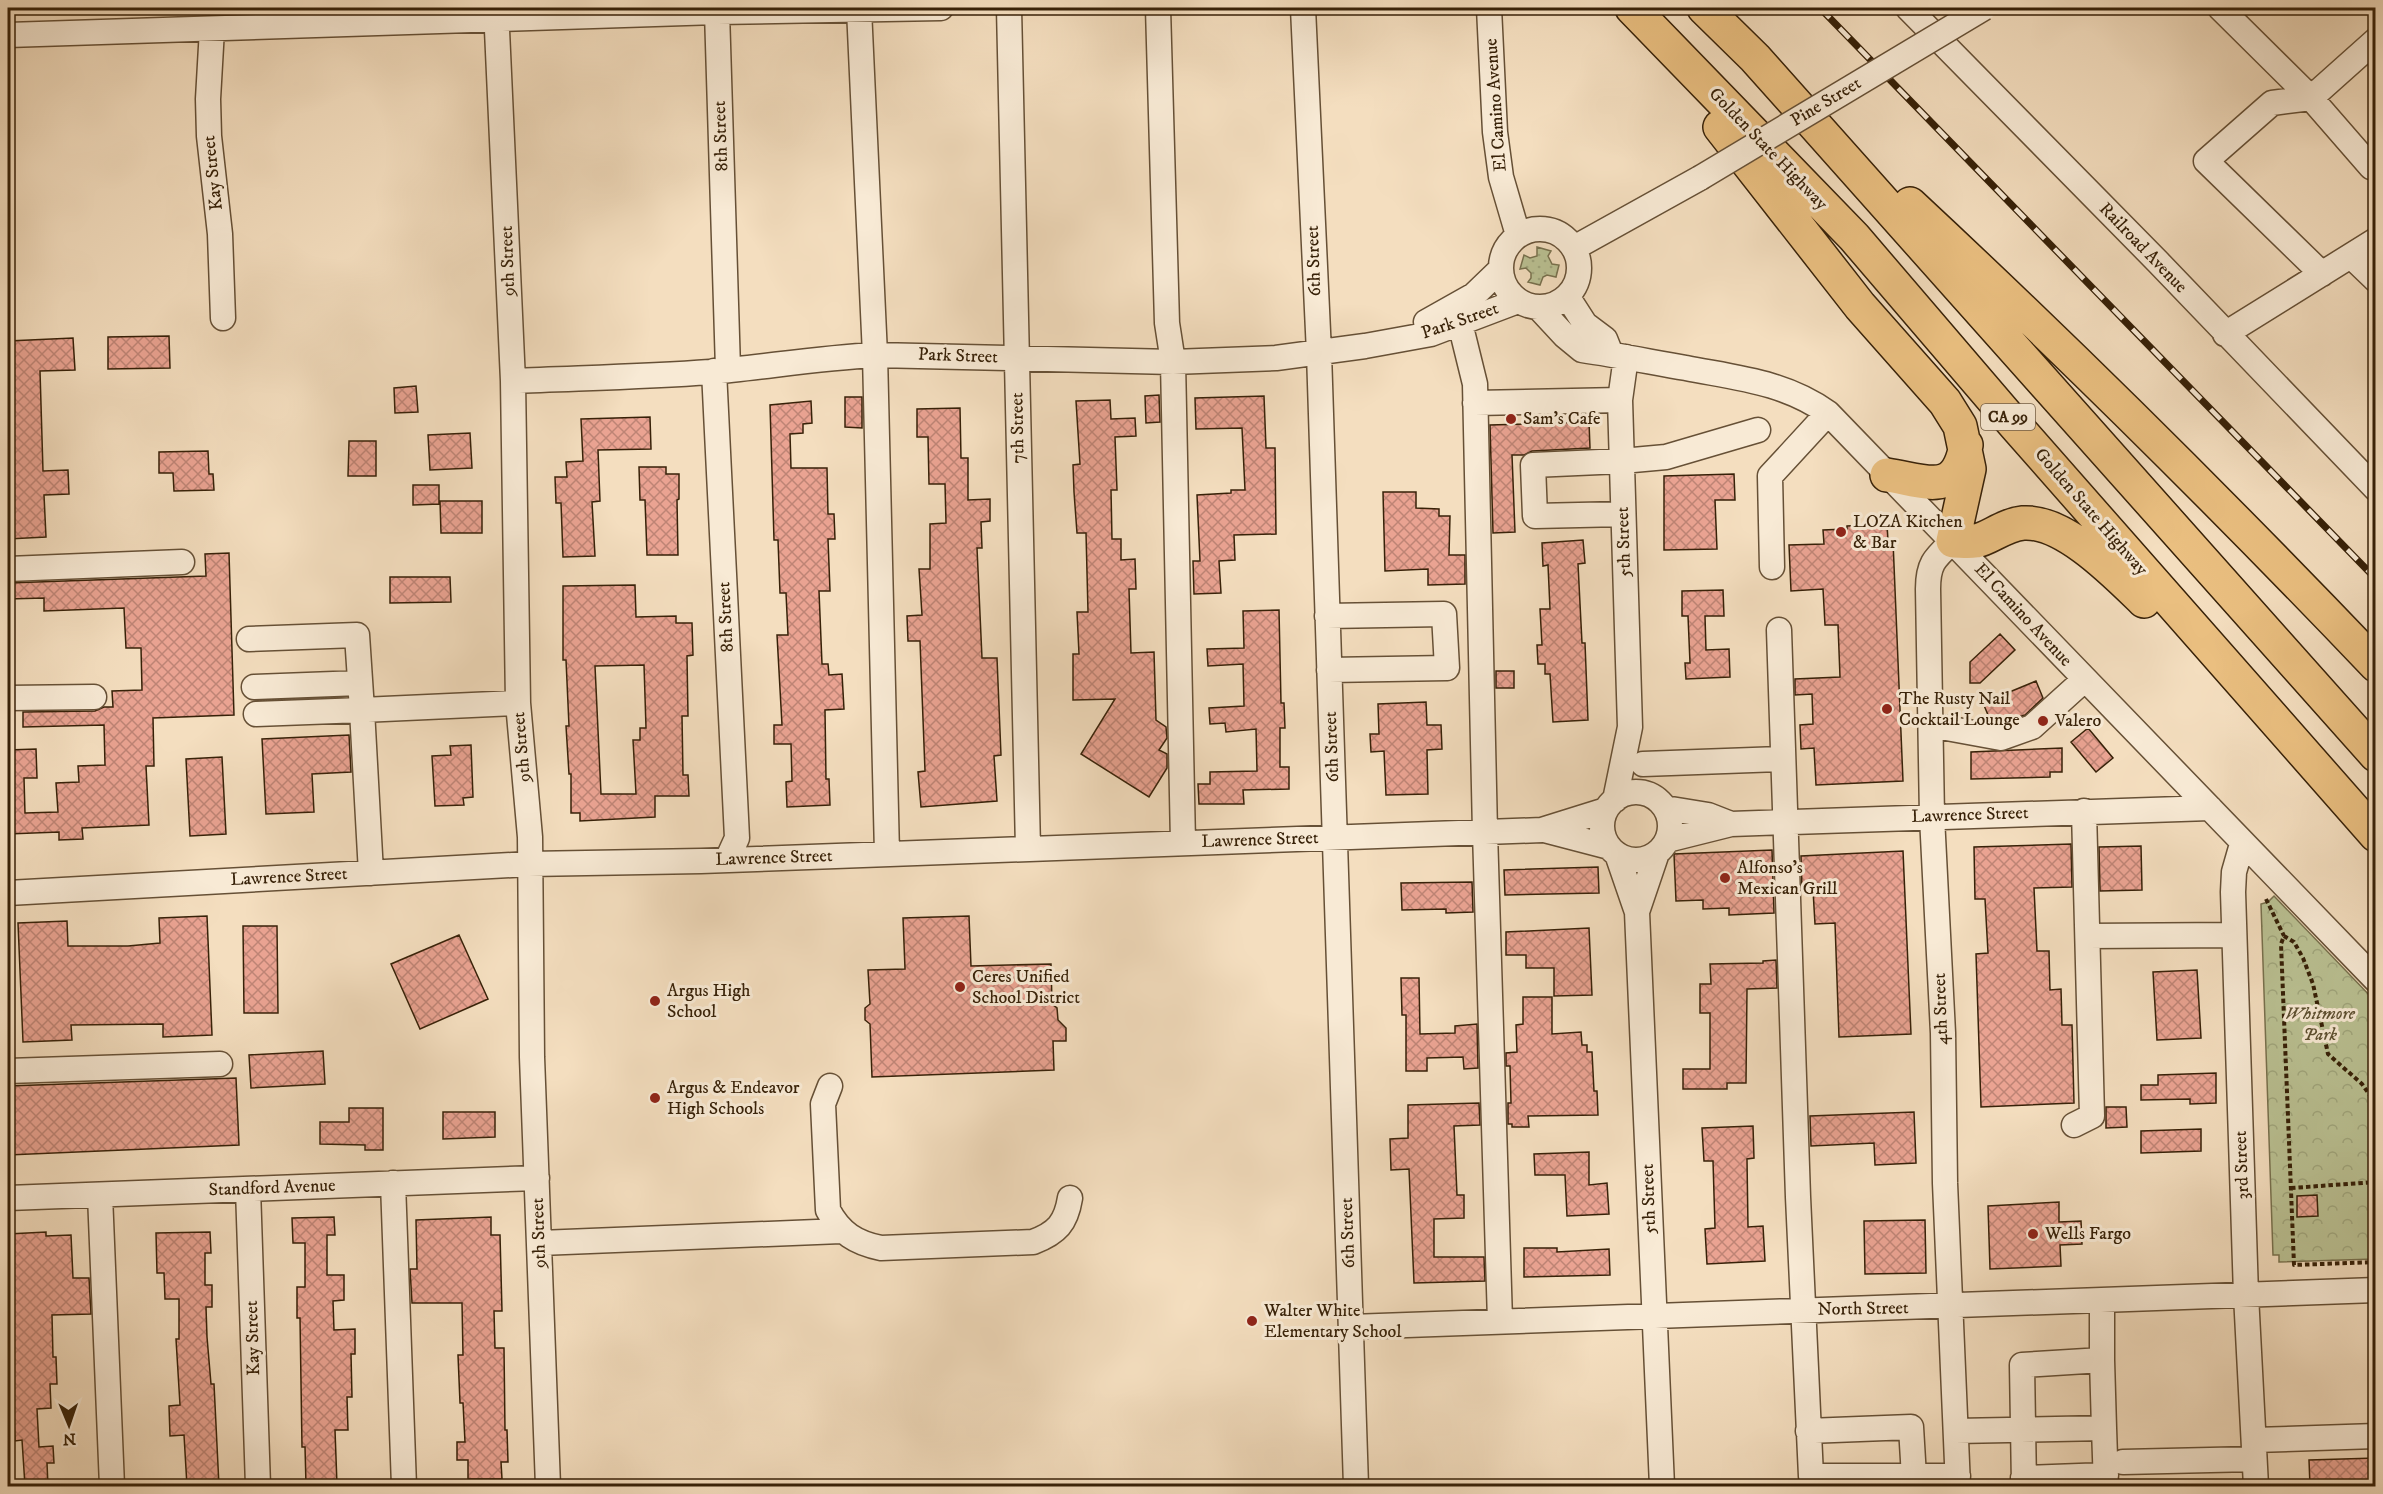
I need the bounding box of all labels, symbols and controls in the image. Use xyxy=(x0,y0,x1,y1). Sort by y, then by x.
street label: El Camino Avenue xyxy=(1480,38,1512,172)
street label: Pine Street xyxy=(1787,72,1865,132)
street label: Golden State Highway xyxy=(1704,83,1832,215)
street label: 8th Street xyxy=(709,100,733,172)
street label: Kay Street xyxy=(198,134,228,212)
street label: Railroad Avenue xyxy=(2094,198,2192,298)
street label: 9th Street xyxy=(496,225,520,298)
street label: 6th Street xyxy=(1302,225,1326,297)
street label: Park Street xyxy=(1419,297,1502,344)
street label: Park Street xyxy=(918,344,999,368)
street label: 7th Street xyxy=(1006,392,1030,464)
road number: CA 99 xyxy=(1981,404,2035,430)
place label: Sam's Cafe xyxy=(1523,408,1600,430)
marker: Sam's Cafe xyxy=(1504,412,1518,426)
street label: Golden State Highway xyxy=(2030,444,2153,581)
street label: 5th Street xyxy=(1612,506,1636,578)
place label: LOZA Kitchen & Bar xyxy=(1853,511,1963,554)
marker: LOZA Kitchen & Bar xyxy=(1834,525,1848,539)
street label: El Camino Avenue xyxy=(1969,559,2077,671)
street label: 8th Street xyxy=(713,581,739,653)
place label: The Rusty Nail Cocktail Lounge xyxy=(1899,688,2020,731)
marker: The Rusty Nail Cocktail Lounge xyxy=(1880,702,1894,716)
place label: Valero xyxy=(2054,710,2101,732)
street label: 9th Street xyxy=(508,711,536,784)
street label: 6th Street xyxy=(1320,711,1344,783)
marker: Valero xyxy=(2036,714,2050,728)
street label: Lawrence Street xyxy=(1911,802,2029,828)
street label: Lawrence Street xyxy=(1201,827,1319,853)
street label: Lawrence Street xyxy=(715,845,833,871)
place label: Alfonso's Mexican Grill xyxy=(1737,857,1838,900)
street label: Lawrence Street xyxy=(230,863,348,891)
marker: Alfonso's Mexican Grill xyxy=(1718,871,1732,885)
place label: Ceres Unified School District xyxy=(972,966,1080,1009)
street label: 4th Street xyxy=(1929,972,1953,1045)
place label: Argus High School xyxy=(667,980,751,1023)
marker: Ceres Unified School District xyxy=(953,980,967,994)
marker: Argus High School xyxy=(648,994,662,1008)
park label: Whitmore Park xyxy=(2285,1003,2356,1046)
place label: Argus & Endeavor High Schools xyxy=(667,1077,800,1120)
marker: Argus & Endeavor High Schools xyxy=(648,1091,662,1105)
street label: 3rd Street xyxy=(2230,1130,2254,1200)
street label: 5th Street xyxy=(1637,1163,1661,1235)
street label: Standford Avenue xyxy=(208,1175,336,1201)
street label: 9th Street xyxy=(527,1197,551,1270)
street label: 6th Street xyxy=(1336,1197,1360,1269)
place label: Wells Fargo xyxy=(2044,1223,2131,1245)
marker: Wells Fargo xyxy=(2026,1227,2040,1241)
street label: North Street xyxy=(1817,1297,1909,1321)
street label: Kay Street xyxy=(241,1300,265,1376)
place label: Walter White Elementary School xyxy=(1263,1300,1402,1343)
marker: Walter White Elementary School xyxy=(1245,1314,1259,1328)
north arrow xyxy=(39,1395,99,1455)
text: N xyxy=(63,1429,76,1449)

